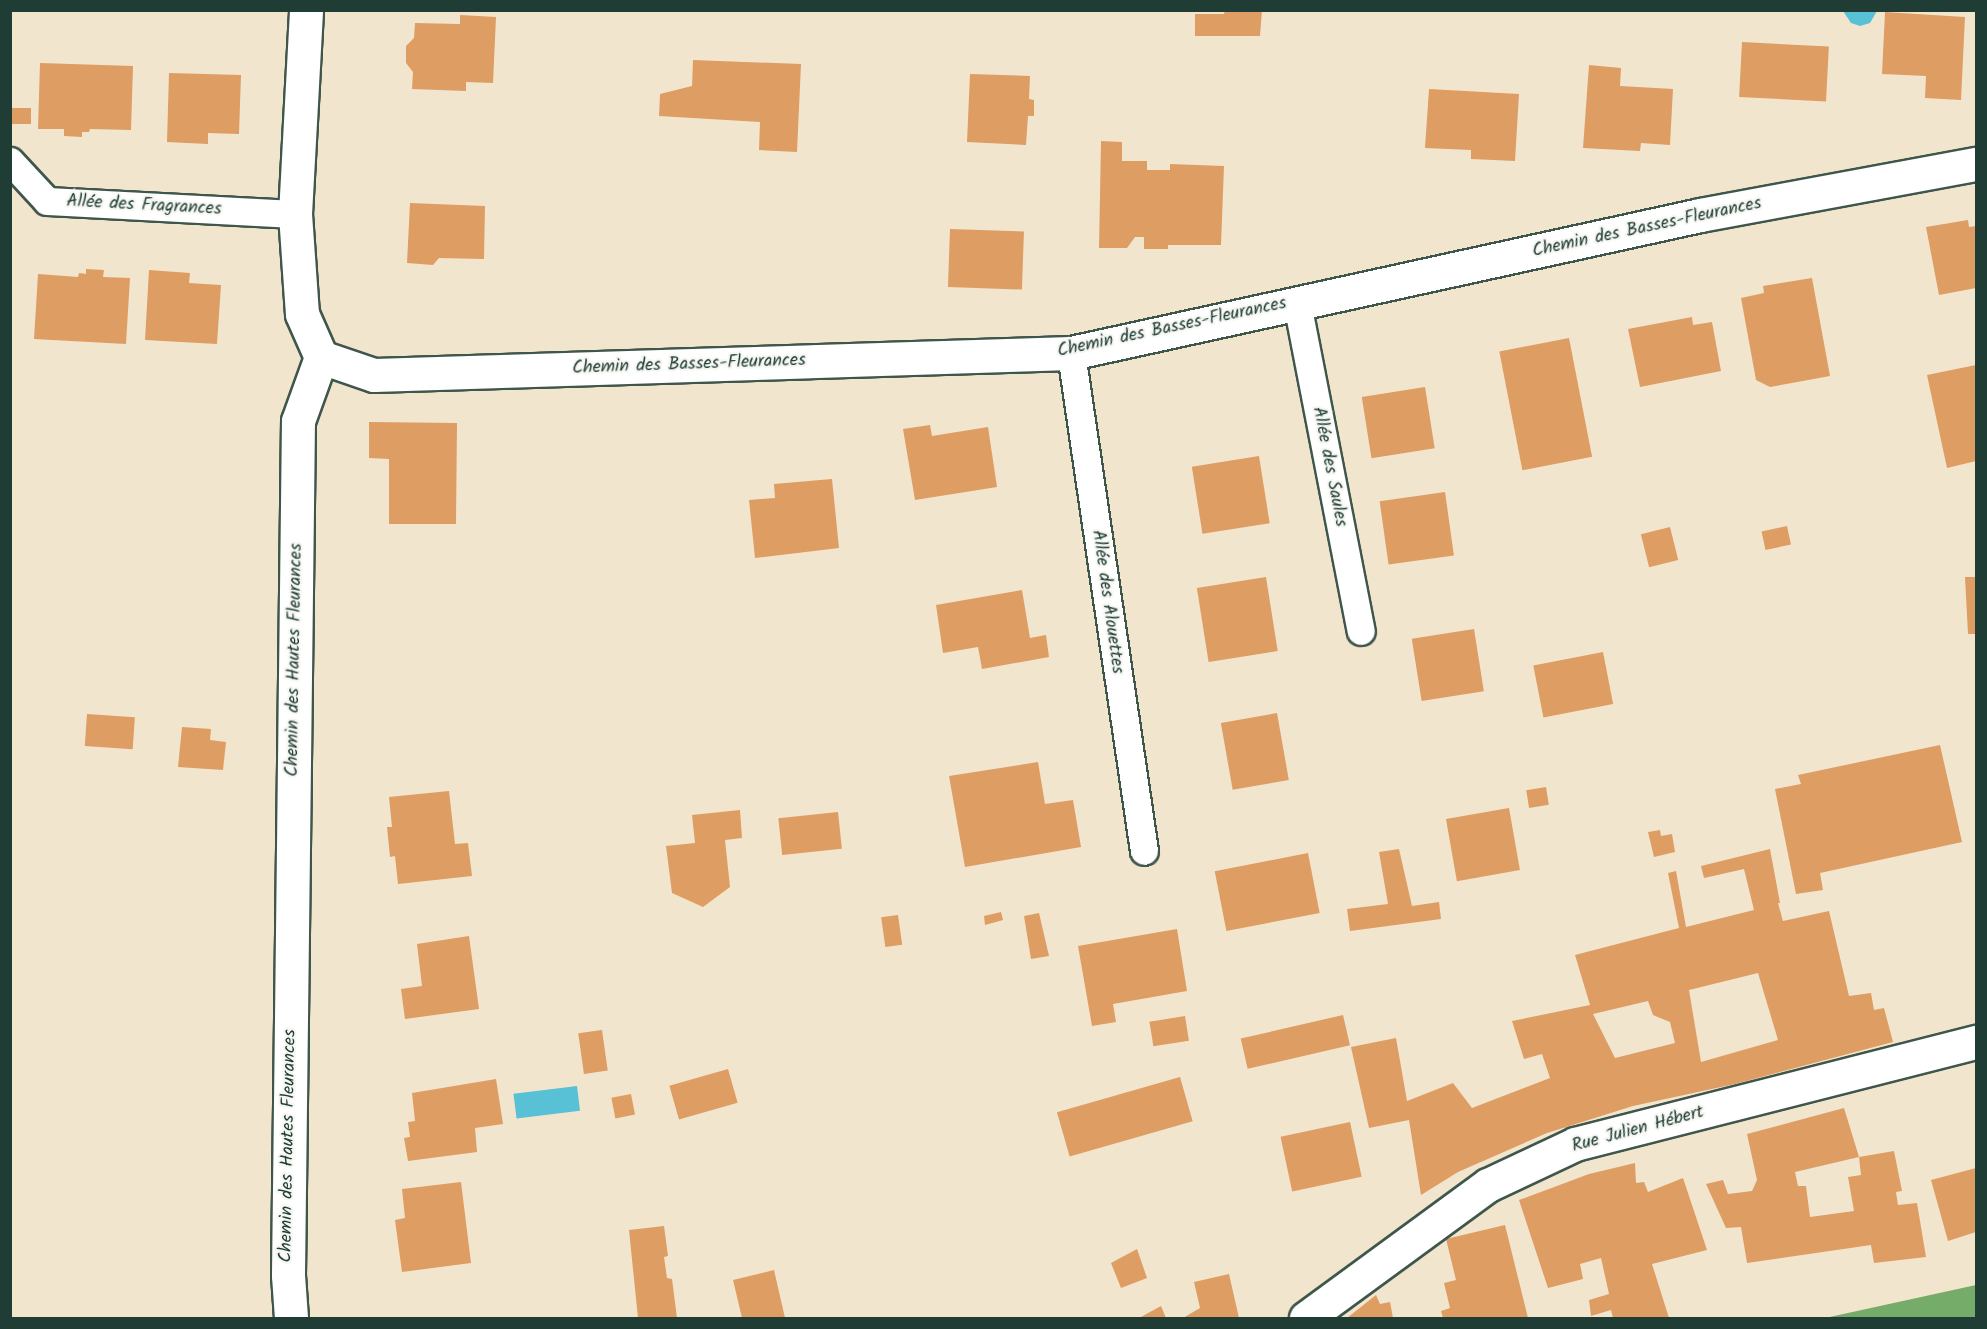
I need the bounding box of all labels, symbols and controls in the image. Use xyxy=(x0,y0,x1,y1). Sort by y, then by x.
street label: Allée des Fragrances xyxy=(66,191,222,221)
street label: Chemin des Basses-Fleurances xyxy=(1531,193,1763,263)
street label: Chemin des Basses-Fleurances xyxy=(1056,293,1288,363)
street label: Chemin des Basses-Fleurances xyxy=(572,350,806,380)
street label: Allée des Saules xyxy=(1307,405,1351,529)
street label: Allée des Alouettes xyxy=(1086,529,1128,675)
street label: Chemin des Hautes Fleurances xyxy=(282,543,308,777)
street label: Chemin des Hautes Fleurances xyxy=(276,1029,302,1263)
street label: Rue Julien Hébert xyxy=(1570,1102,1706,1158)

